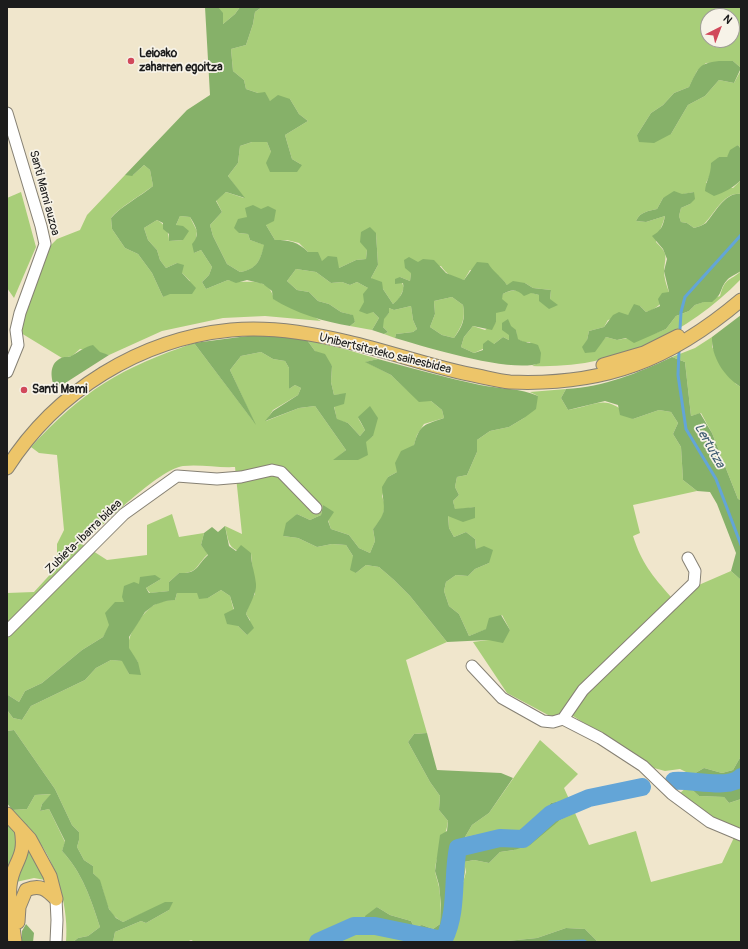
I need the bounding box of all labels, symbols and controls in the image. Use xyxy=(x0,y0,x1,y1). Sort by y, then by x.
north arrow xyxy=(700,8,740,48)
text: N xyxy=(721,12,735,27)
place label: Leioako zaharren egoitza xyxy=(139,47,223,75)
marker: Leioako zaharren egoitza xyxy=(126,56,136,66)
street label: Santi Mami auzoa xyxy=(26,149,62,237)
street label: Unibertsitateko saihesbidea xyxy=(317,331,453,377)
place label: Santi Mami xyxy=(32,383,87,397)
marker: Santi Mami xyxy=(19,385,29,395)
water label: Lertutza xyxy=(690,421,728,471)
street label: Zubieta-Ibarra bidea xyxy=(43,497,125,577)

